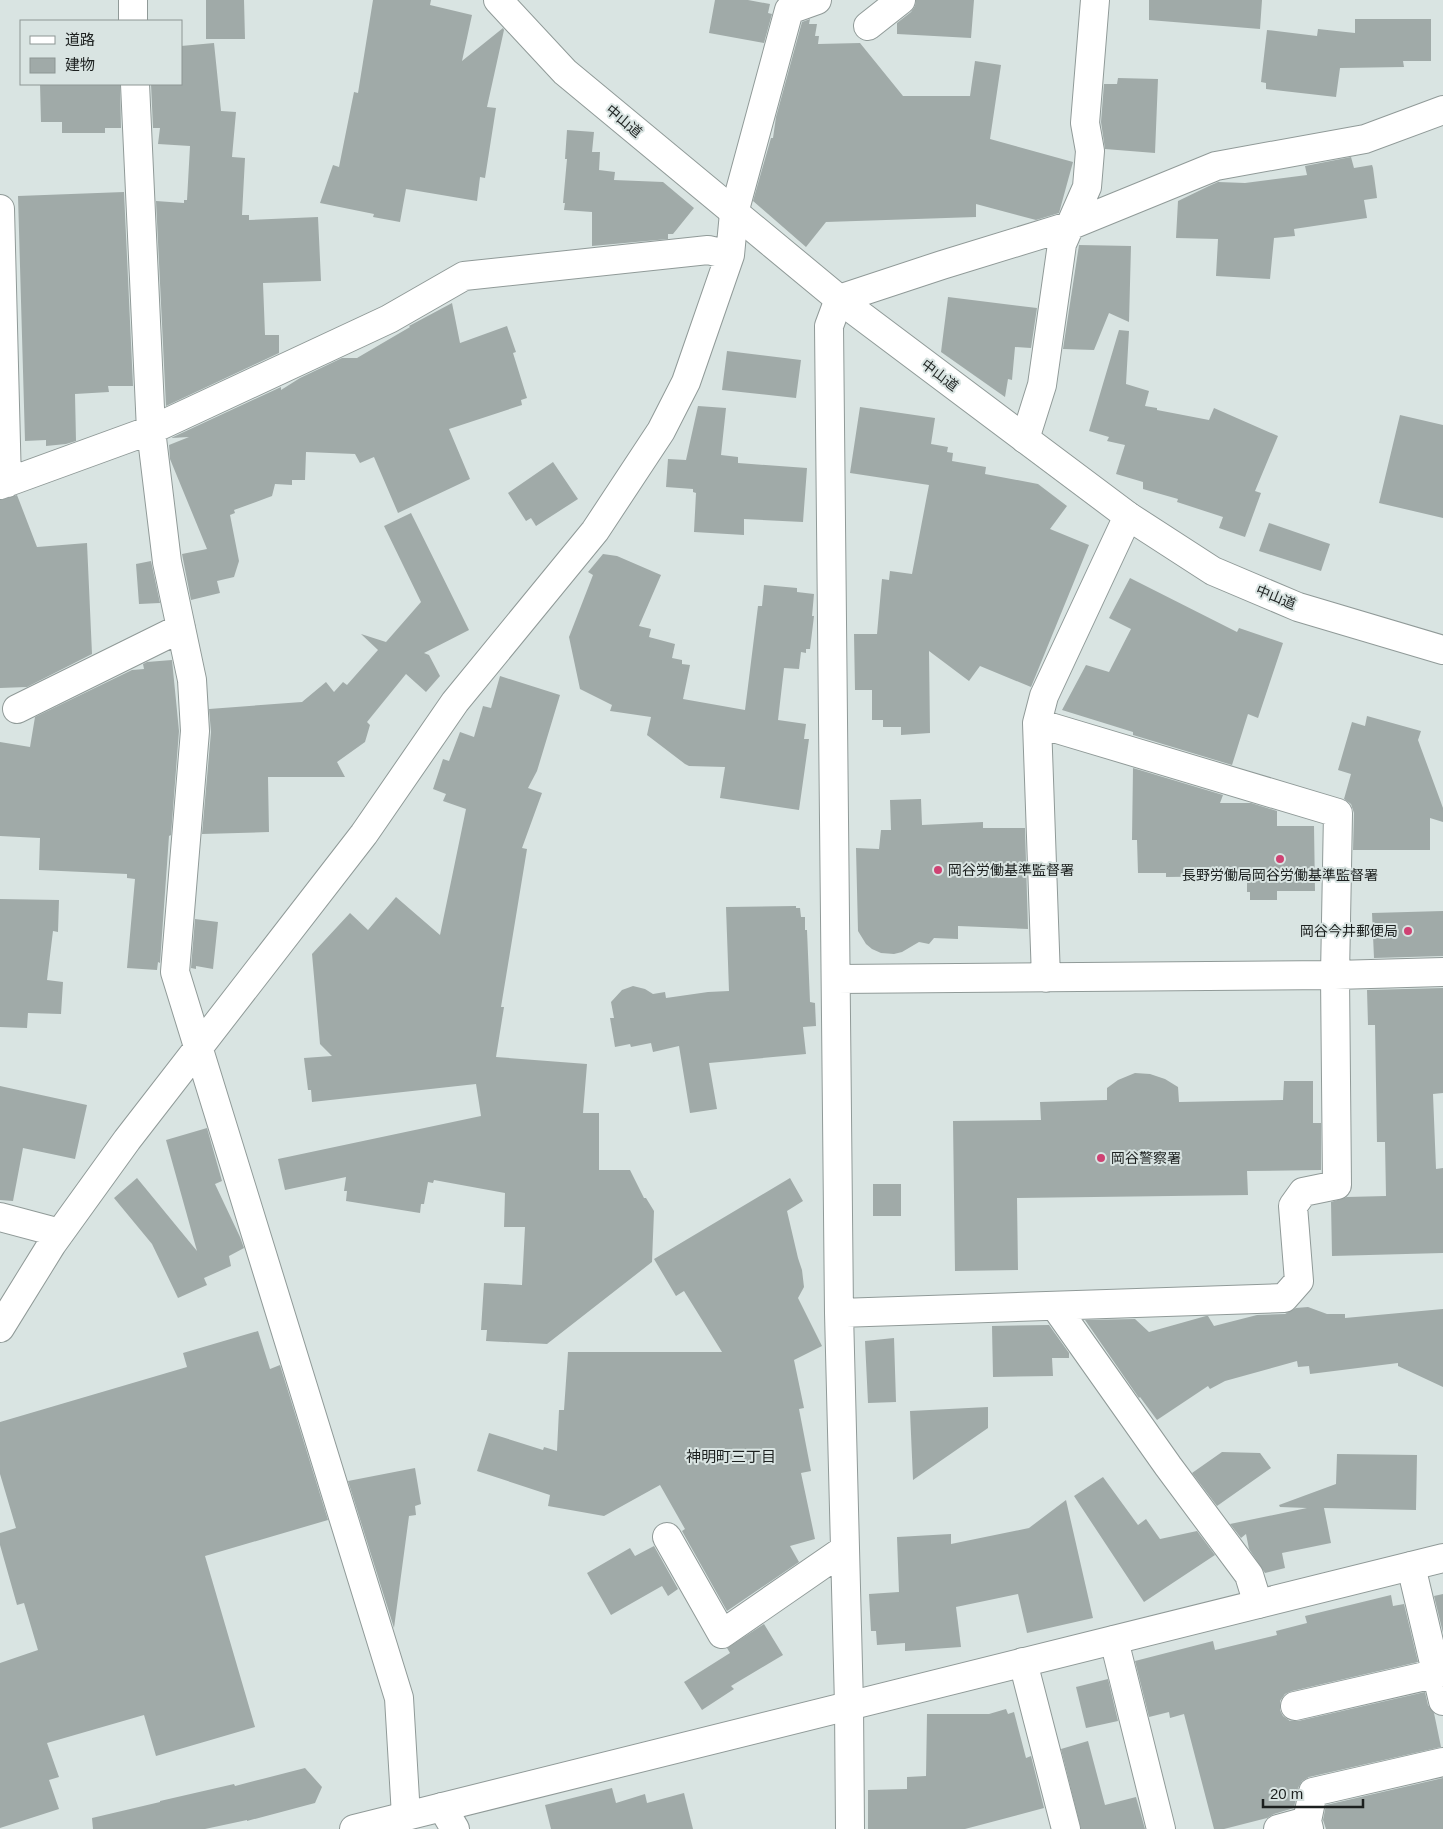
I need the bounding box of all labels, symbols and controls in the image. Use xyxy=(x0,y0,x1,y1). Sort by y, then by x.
legend xyxy=(20,20,182,85)
text: 道路 xyxy=(65,31,95,48)
text: 建物 xyxy=(65,56,95,73)
street label: 中山道 xyxy=(603,101,645,141)
street label: 中山道 xyxy=(918,356,962,394)
street label: 中山道 xyxy=(1254,582,1298,612)
marker: 長野労働局岡谷労働基準監督署 xyxy=(1274,853,1286,865)
place label: 岡谷労働基準監督署 xyxy=(948,862,1074,878)
marker: 岡谷労働基準監督署 xyxy=(932,864,944,876)
place label: 長野労働局岡谷労働基準監督署 xyxy=(1182,867,1378,883)
place label: 岡谷今井郵便局 xyxy=(1300,923,1398,939)
marker: 岡谷今井郵便局 xyxy=(1402,925,1414,937)
place label: 岡谷警察署 xyxy=(1111,1150,1181,1166)
marker: 岡谷警察署 xyxy=(1095,1152,1107,1164)
district label: 神明町三丁目 xyxy=(686,1448,776,1465)
scale bar xyxy=(1263,1776,1363,1808)
text: 20 m xyxy=(1270,1785,1303,1802)

